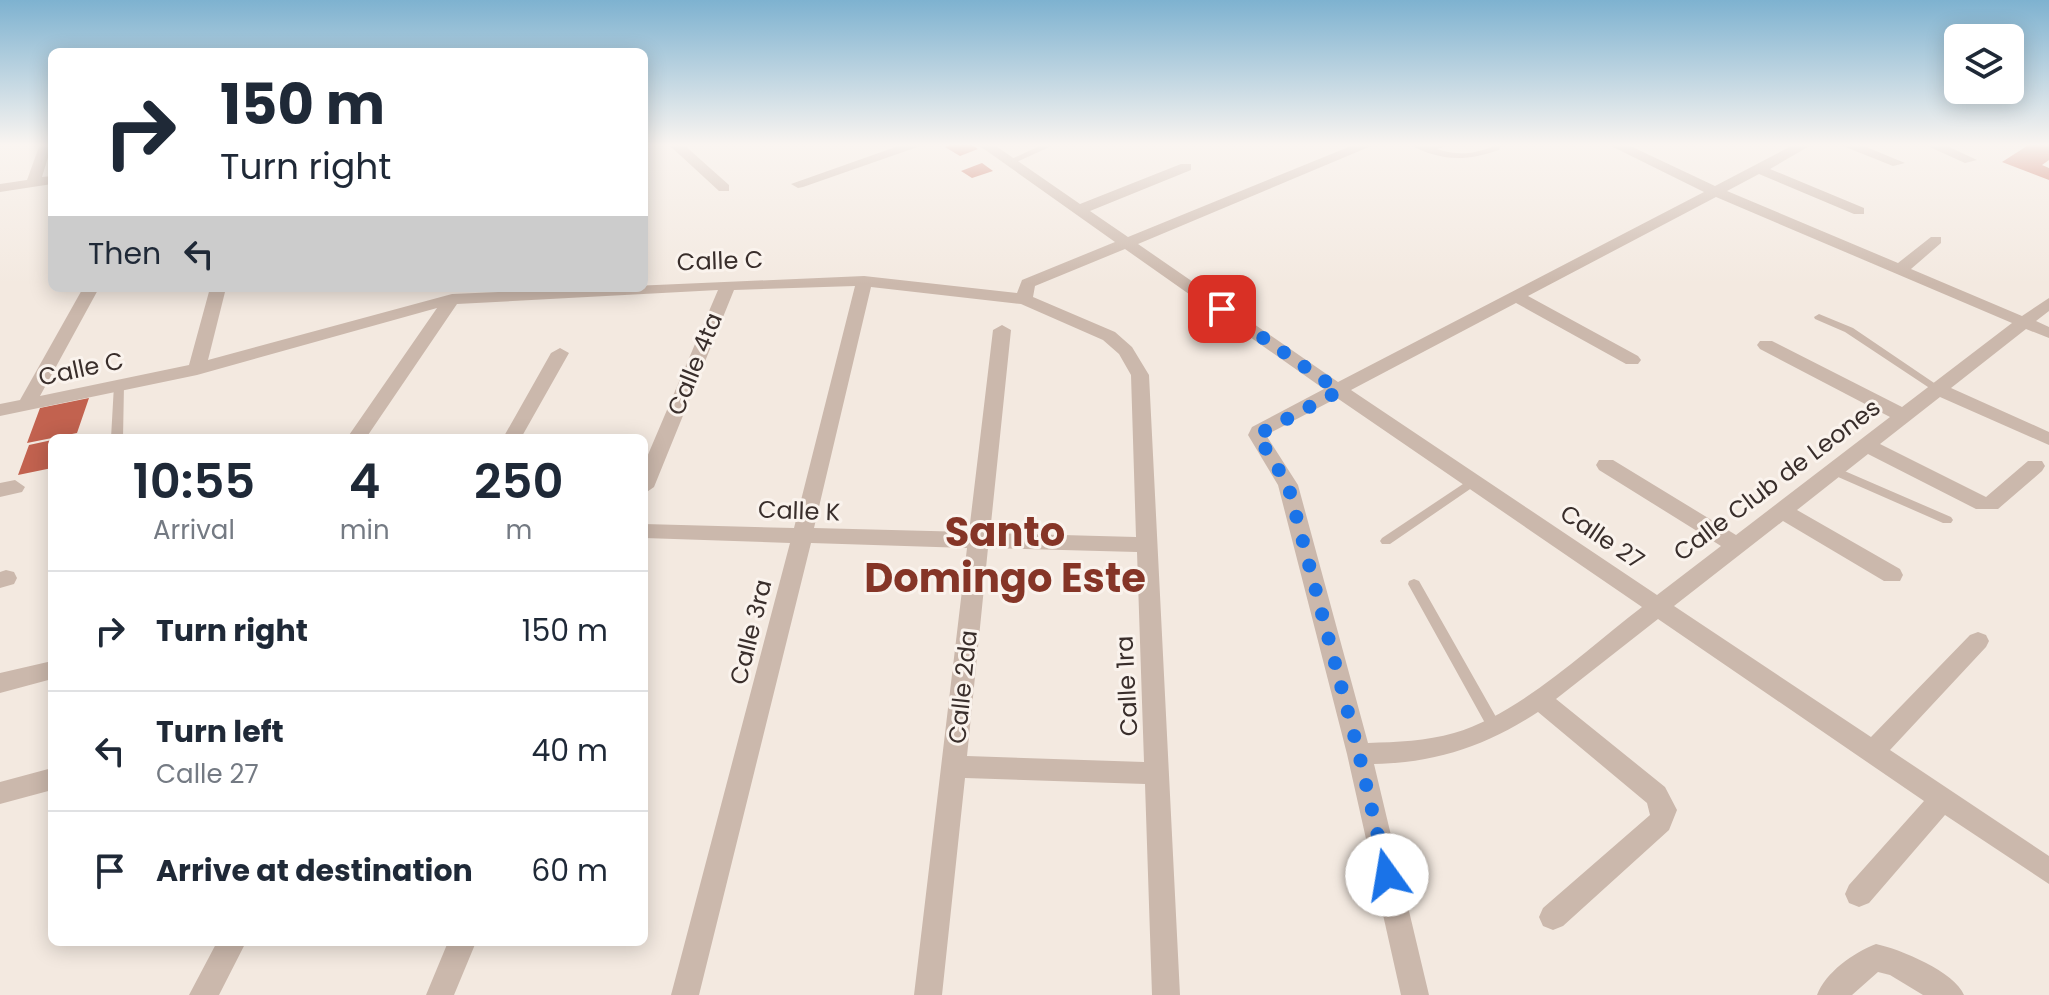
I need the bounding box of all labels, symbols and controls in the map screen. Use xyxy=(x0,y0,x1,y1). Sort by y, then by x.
map controls xyxy=(1944,24,2024,104)
button: layers xyxy=(1944,24,2024,104)
text: 150 m xyxy=(220,65,385,144)
icon: right xyxy=(88,80,192,184)
text: Turn right xyxy=(220,141,391,192)
text: Then xyxy=(88,232,161,275)
icon: left xyxy=(177,232,221,276)
street label: Calle C xyxy=(676,243,764,278)
pin xyxy=(1188,275,1256,343)
icon: arrive xyxy=(1200,287,1244,331)
street label: Calle 4ta xyxy=(659,308,730,420)
street label: Calle C xyxy=(35,343,127,394)
street label: Calle Club de Leones xyxy=(1666,391,1887,568)
text: 10:55 xyxy=(132,448,255,515)
text: 4 xyxy=(349,448,381,515)
text: 250 xyxy=(474,448,564,515)
street label: Calle K xyxy=(757,493,841,528)
street label: Calle 27 xyxy=(1554,496,1651,577)
district label: Santo Domingo Este xyxy=(864,504,1146,606)
text: Arrival xyxy=(153,512,235,548)
text: min xyxy=(340,512,390,548)
text: m xyxy=(505,512,532,548)
street label: Calle 3ra xyxy=(722,576,779,688)
icon: right xyxy=(88,609,132,653)
text: Turn right xyxy=(156,609,308,652)
text: 150 m xyxy=(522,609,608,652)
street label: Calle 2da xyxy=(940,628,985,745)
street label: Calle 1ra xyxy=(1107,635,1146,737)
text: Turn left xyxy=(156,710,284,753)
icon: left xyxy=(88,729,132,773)
text: 40 m xyxy=(531,729,608,772)
text: Calle 27 xyxy=(156,756,259,792)
position arrow xyxy=(1345,833,1429,917)
icon: arrive xyxy=(88,849,132,893)
text: Arrive at destination xyxy=(156,849,473,892)
text: 60 m xyxy=(531,849,608,892)

